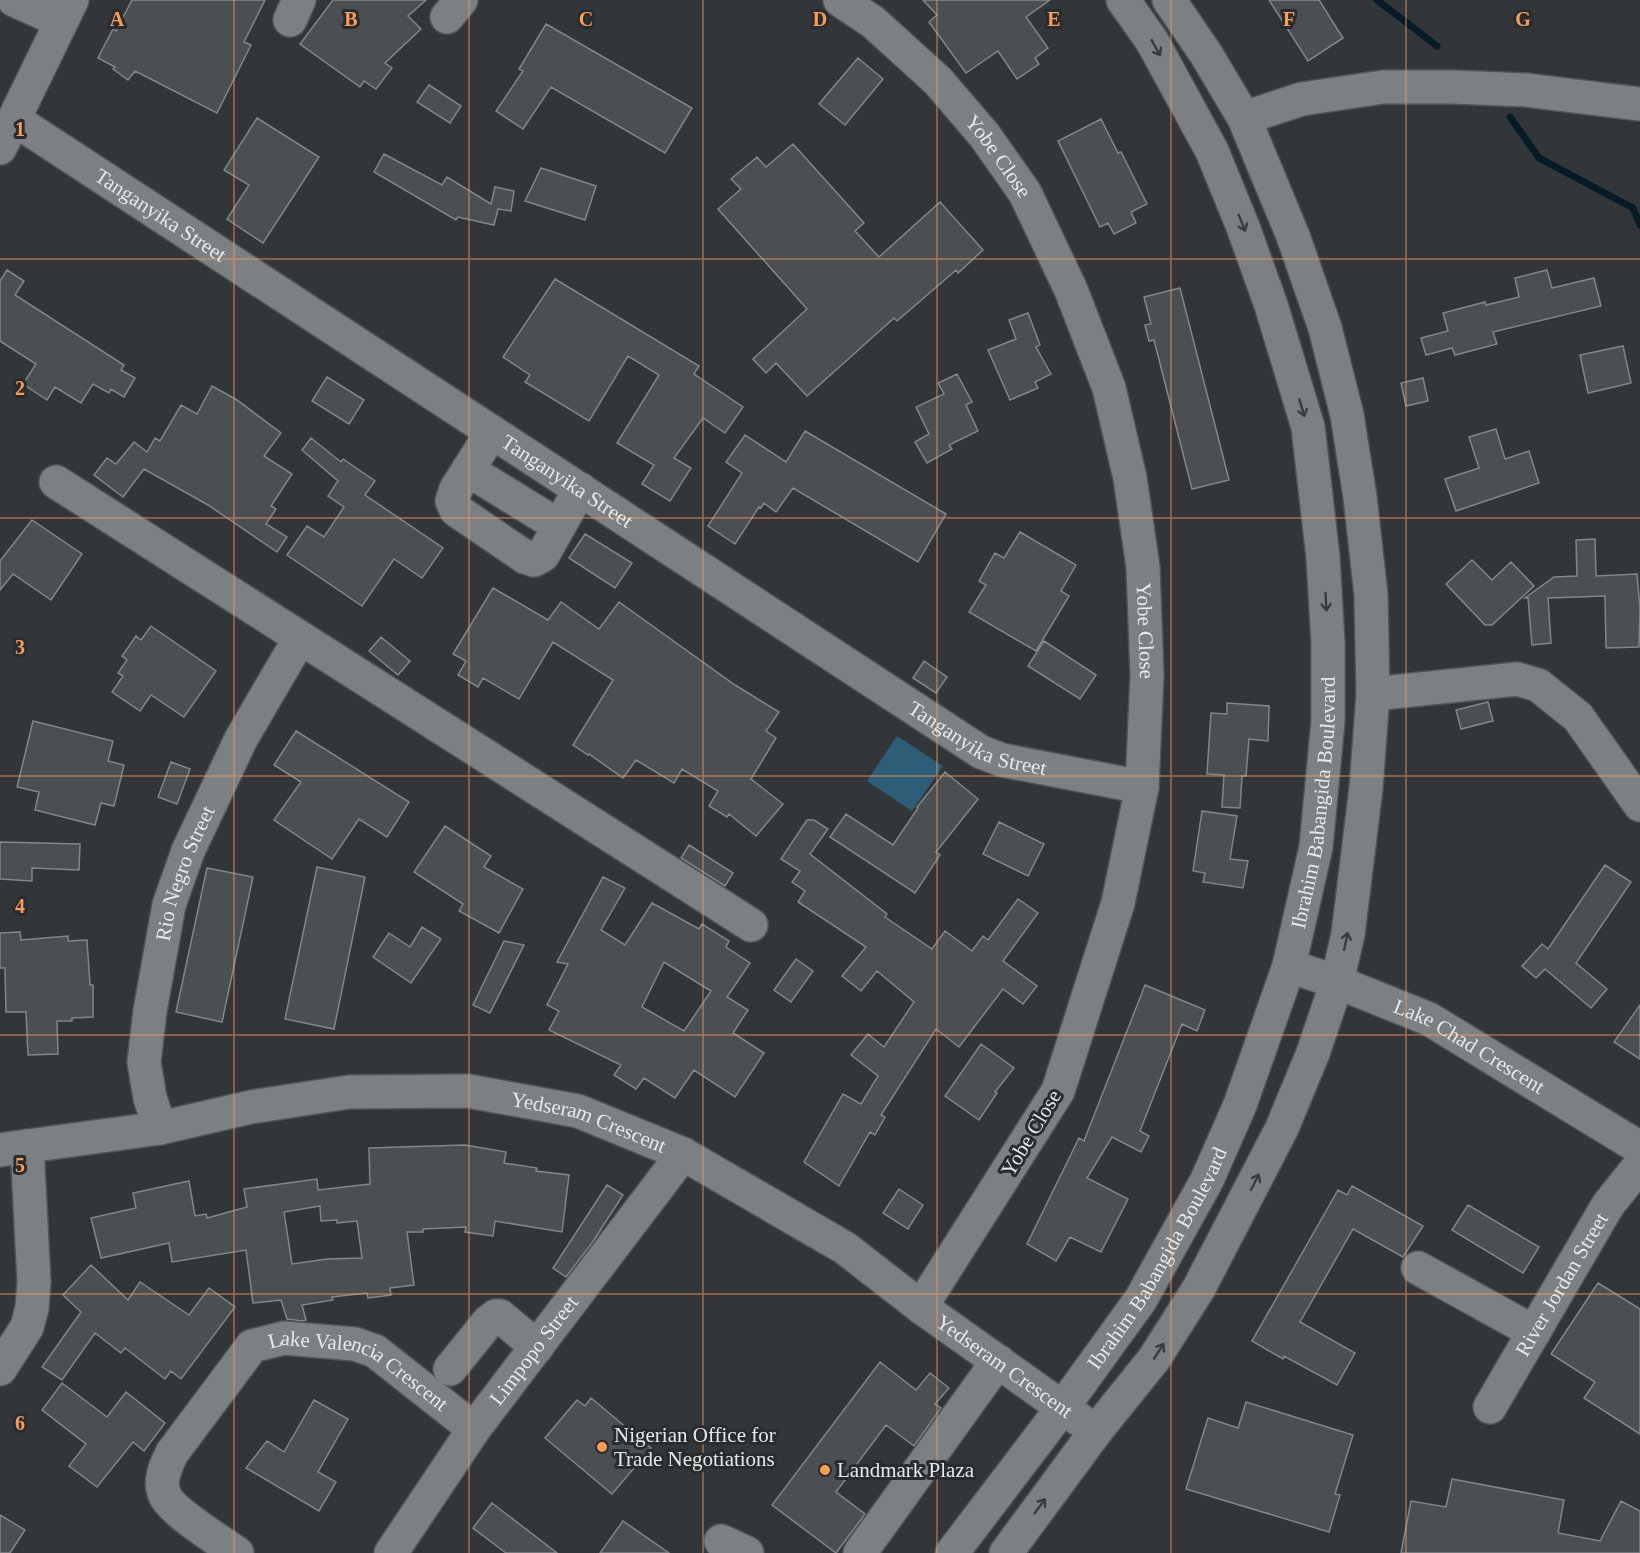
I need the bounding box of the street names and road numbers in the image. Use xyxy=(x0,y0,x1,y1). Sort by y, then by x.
street label: Yobe Close xyxy=(960,110,1036,202)
street label: Tanganyika Street xyxy=(90,164,231,267)
street label: Tanganyika Street xyxy=(497,430,638,533)
street label: Yobe Close xyxy=(1132,582,1159,679)
street label: Ibrahim Babangida Boulevard xyxy=(1286,676,1340,931)
street label: Tanganyika Street xyxy=(904,696,1049,780)
street label: Rio Negro Street xyxy=(151,802,220,943)
street label: Lake Chad Crescent xyxy=(1390,994,1549,1099)
street label: Yobe Close xyxy=(996,1085,1066,1181)
street label: Yedseram Crescent xyxy=(509,1087,670,1158)
street label: Ibrahim Babangida Boulevard xyxy=(1082,1143,1232,1374)
street label: River Jordan Street xyxy=(1510,1208,1613,1360)
street label: Limpopo Street xyxy=(484,1291,583,1410)
street label: Yedseram Crescent xyxy=(931,1310,1077,1423)
street label: Lake Valencia Crescent xyxy=(266,1326,453,1416)

